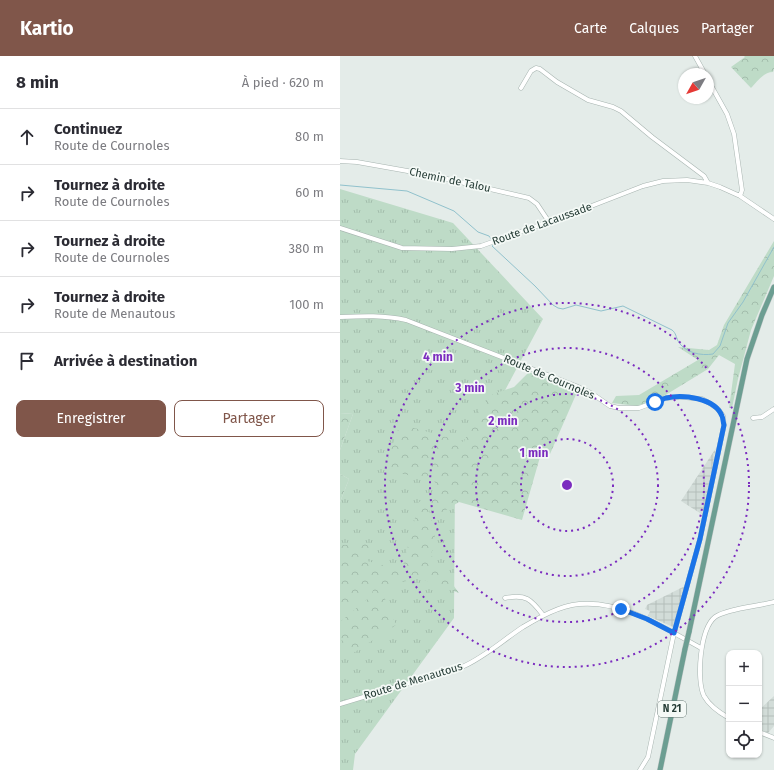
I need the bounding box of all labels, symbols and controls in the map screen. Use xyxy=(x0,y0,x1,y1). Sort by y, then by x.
text: Kartio xyxy=(20,17,74,40)
text: Carte xyxy=(574,20,607,37)
text: Calques xyxy=(629,20,679,37)
text: Partager xyxy=(701,20,754,37)
north arrow xyxy=(678,68,714,104)
text: 8 min xyxy=(16,72,59,93)
text: À pied · 620 m xyxy=(242,75,324,90)
text: Continuez xyxy=(54,120,122,138)
icon: ahead xyxy=(16,126,38,148)
text: 80 m xyxy=(295,129,324,144)
text: Route de Cournoles xyxy=(54,138,169,153)
street label: Chemin de Talou xyxy=(408,165,492,195)
text: Tournez à droite xyxy=(54,176,165,194)
icon: right xyxy=(16,182,38,204)
text: 60 m xyxy=(295,185,324,200)
text: Route de Cournoles xyxy=(54,194,169,209)
street label: Route de Lacaussade xyxy=(490,200,594,248)
text: Tournez à droite xyxy=(54,232,165,250)
icon: right xyxy=(16,238,38,260)
text: 380 m xyxy=(289,241,324,256)
text: Route de Cournoles xyxy=(54,250,169,265)
text: Tournez à droite xyxy=(54,288,165,306)
icon: right xyxy=(16,294,38,316)
text: 100 m xyxy=(289,297,324,312)
text: Route de Menautous xyxy=(54,306,175,321)
icon: arrive xyxy=(16,350,38,372)
text: 4 min xyxy=(423,350,453,364)
text: Arrivée à destination xyxy=(54,352,197,370)
street label: Route de Cournoles xyxy=(501,352,597,402)
text: 3 min xyxy=(454,381,485,395)
route start xyxy=(646,393,664,411)
button: Enregistrer xyxy=(16,400,166,437)
button: Partager xyxy=(174,400,324,437)
text: 2 min xyxy=(488,414,518,428)
text: 1 min xyxy=(520,446,548,460)
centre of rings xyxy=(560,478,574,492)
route end xyxy=(612,600,630,618)
map controls xyxy=(726,650,762,758)
button: + xyxy=(726,650,762,686)
street label: Route de Menautous xyxy=(362,660,464,702)
button: − xyxy=(726,686,762,722)
road number: N 21 xyxy=(658,701,686,717)
button: locate xyxy=(726,722,762,758)

